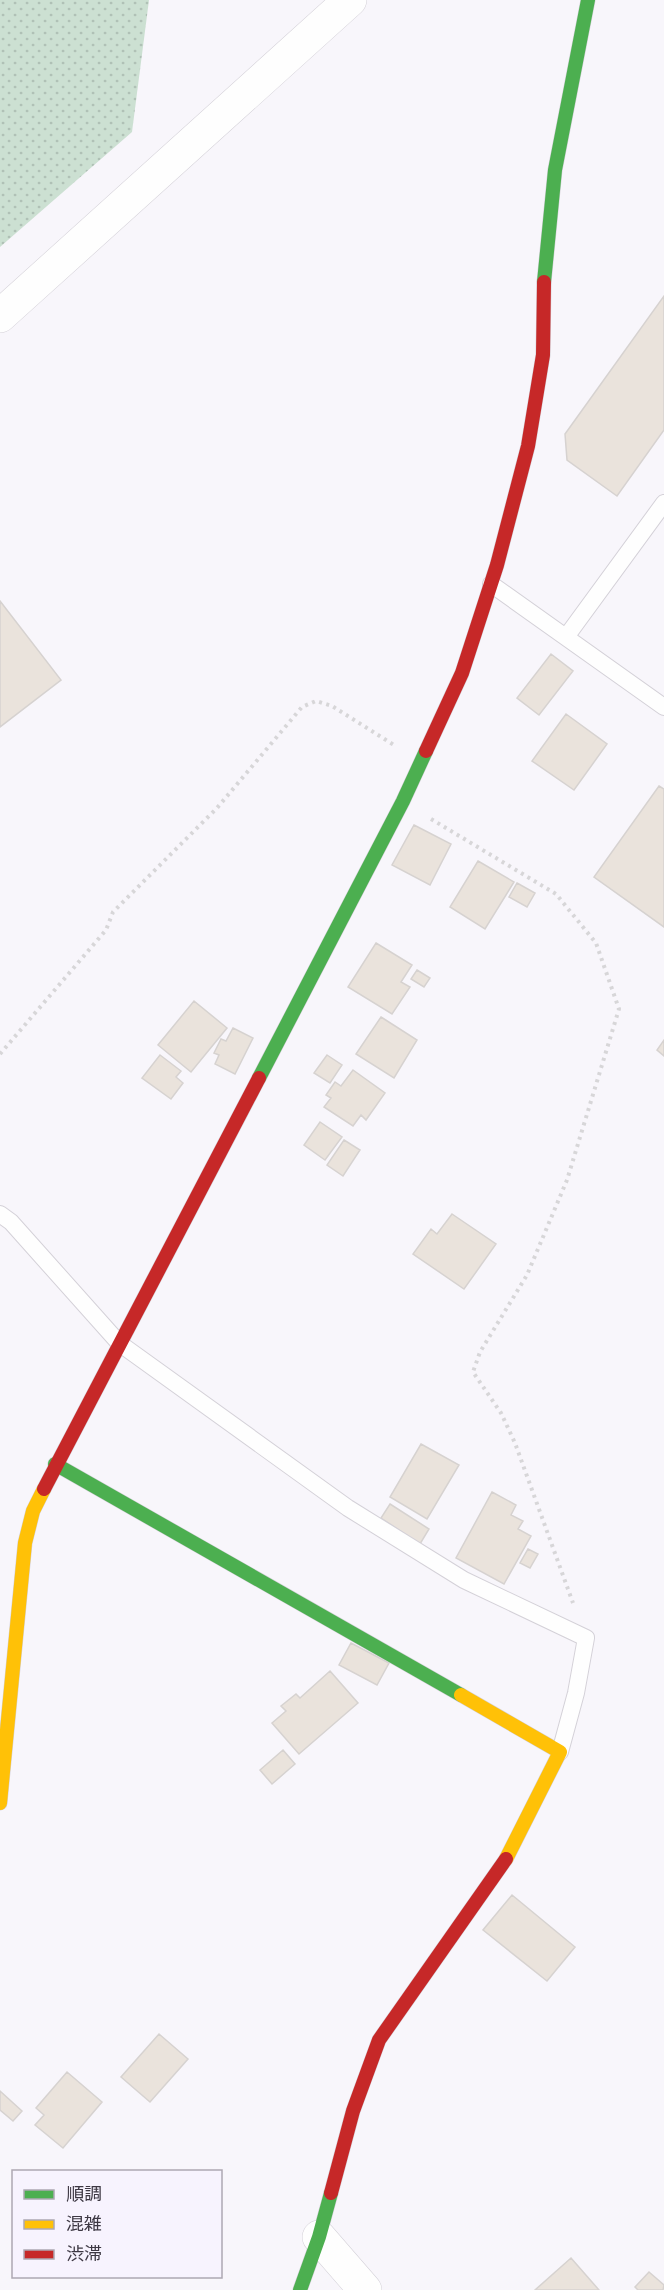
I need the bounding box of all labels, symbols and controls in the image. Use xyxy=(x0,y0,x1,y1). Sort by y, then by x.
legend xyxy=(12,2170,222,2278)
text: 順調 xyxy=(66,2179,102,2206)
text: 混雑 xyxy=(66,2209,102,2236)
text: 渋滞 xyxy=(66,2239,102,2266)

